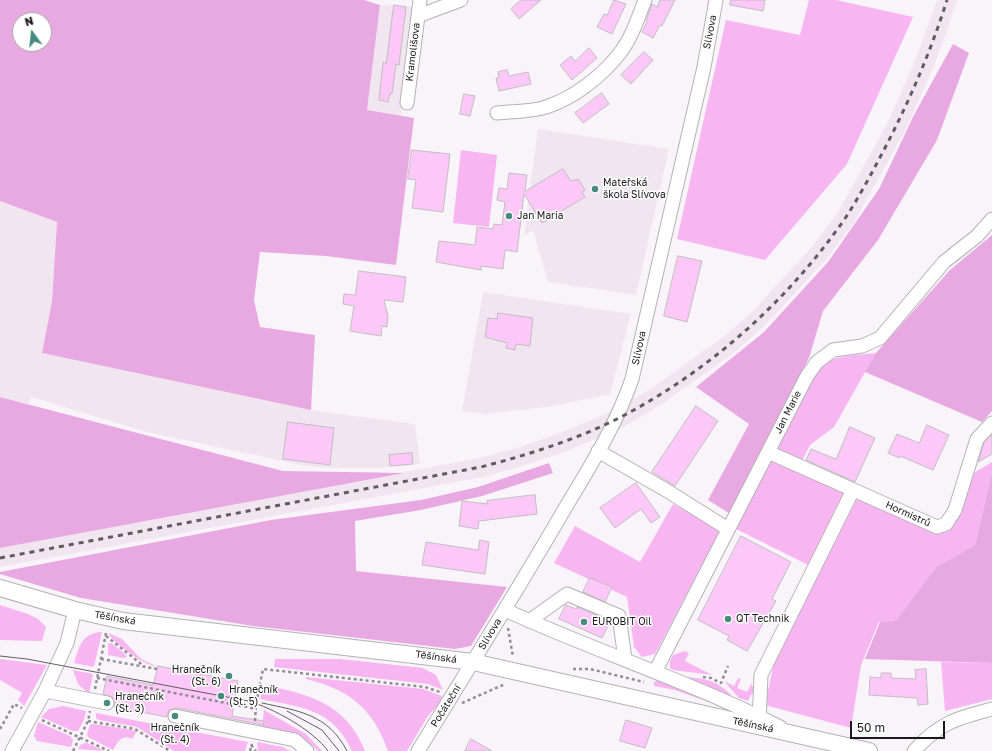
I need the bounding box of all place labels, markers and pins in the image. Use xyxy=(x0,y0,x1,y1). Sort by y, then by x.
place label: Mateřská škola Slívova xyxy=(603,177,666,200)
marker: Mateřská škola Slívova xyxy=(590,184,600,194)
place label: Jan Maria xyxy=(517,210,563,222)
marker: Jan Maria xyxy=(504,211,514,221)
place label: QT Technik xyxy=(736,613,789,625)
marker: QT Technik xyxy=(723,614,733,624)
place label: EUROBIT Oil xyxy=(592,616,651,628)
marker: EUROBIT Oil xyxy=(579,617,589,627)
place label: Hranečník (St. 6) xyxy=(172,664,221,688)
marker: Hranečník (St. 6) xyxy=(224,671,234,681)
place label: Hranečník (St. 5) xyxy=(229,684,278,708)
place label: Hranečník (St. 3) xyxy=(115,691,164,714)
marker: Hranečník (St. 5) xyxy=(216,691,226,701)
marker: Hranečník (St. 3) xyxy=(102,698,112,708)
marker: Hranečník (St. 4) xyxy=(170,711,180,721)
place label: Hranečník (St. 4) xyxy=(150,722,200,746)

